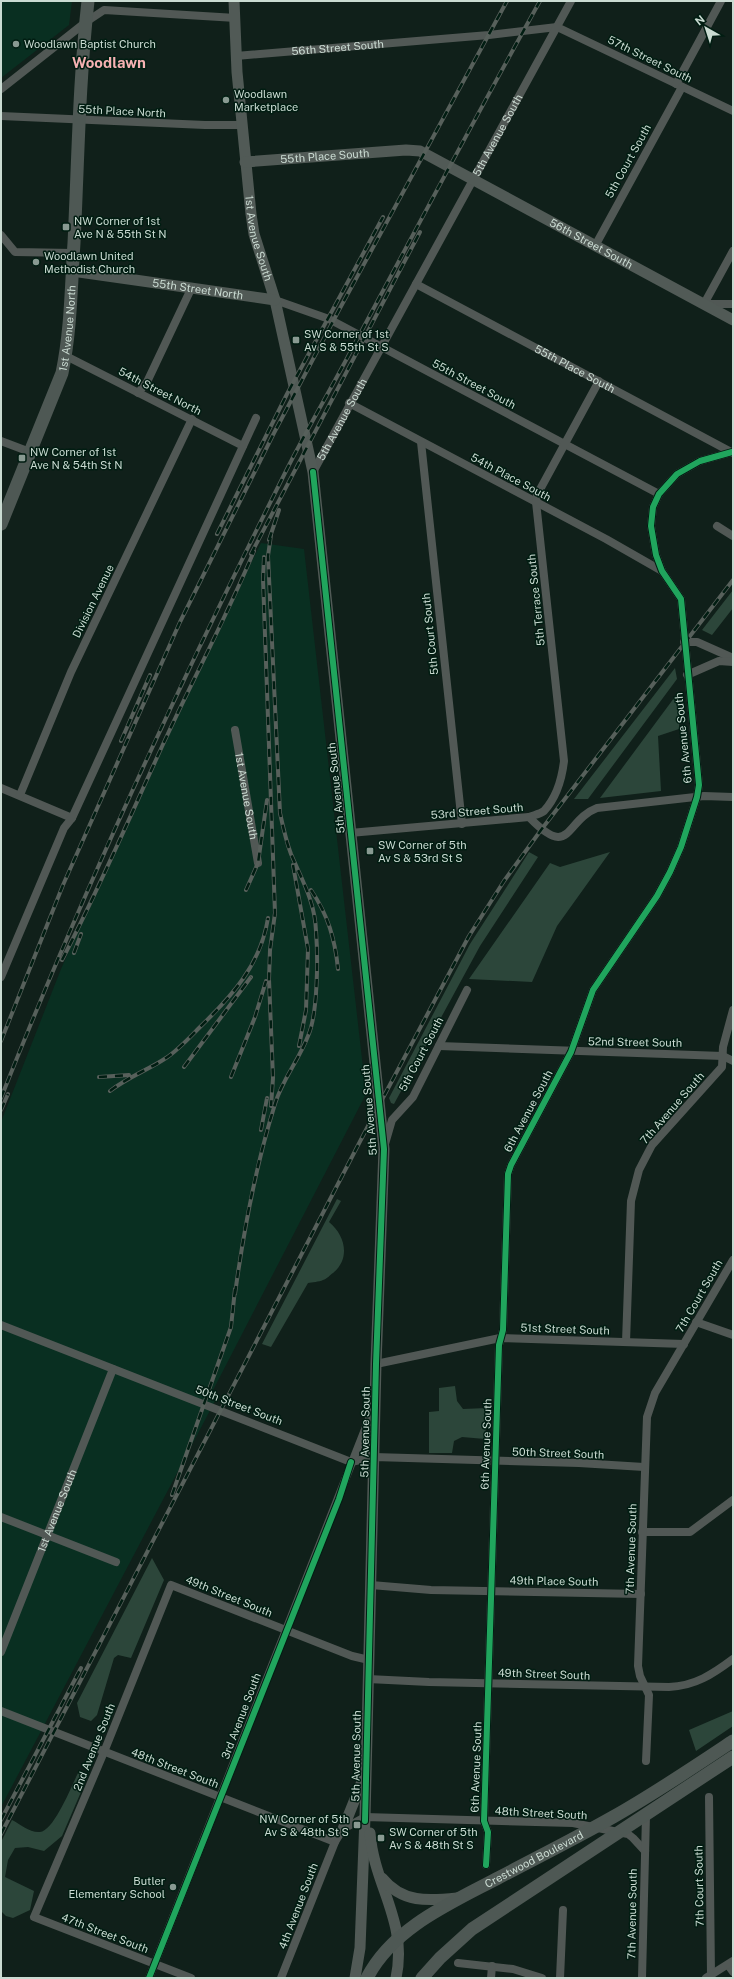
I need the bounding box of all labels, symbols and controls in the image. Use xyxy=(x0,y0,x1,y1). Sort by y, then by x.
north arrow xyxy=(686,8,726,48)
text: N xyxy=(693,13,707,28)
street label: 57th Street South xyxy=(606,33,694,85)
place label: Woodlawn Baptist Church xyxy=(24,38,156,50)
street label: 56th Street South xyxy=(291,38,384,57)
marker: Woodlawn Baptist Church xyxy=(11,39,21,49)
district label: Woodlawn xyxy=(72,54,146,71)
place label: Woodlawn Marketplace xyxy=(234,88,298,113)
street label: 5th Avenue South xyxy=(470,92,525,178)
marker: Woodlawn Marketplace xyxy=(221,95,231,105)
street label: 55th Place North xyxy=(78,103,166,119)
street label: 5th Court South xyxy=(603,122,653,200)
street label: 55th Place South xyxy=(280,147,370,165)
street label: 1st Avenue South xyxy=(243,195,275,283)
place label: NW Corner of 1st Ave N & 55th St N xyxy=(74,215,167,240)
street label: 56th Street South xyxy=(548,216,635,271)
marker: NW Corner of 1st Ave N & 55th St N xyxy=(61,222,71,232)
place label: Woodlawn United Methodist Church xyxy=(44,250,135,275)
marker: Woodlawn United Methodist Church xyxy=(31,257,41,267)
street label: 55th Street North xyxy=(152,277,244,301)
street label: 1st Avenue North xyxy=(57,285,78,372)
place label: SW Corner of 1st Av S & 55th St S xyxy=(304,328,389,353)
marker: SW Corner of 1st Av S & 55th St S xyxy=(291,335,301,345)
street label: 55th Place South xyxy=(533,342,617,395)
street label: 55th Street South xyxy=(430,357,518,411)
street label: 54th Street North xyxy=(117,365,203,417)
street label: 5th Avenue South xyxy=(315,376,369,462)
place label: NW Corner of 1st Ave N & 54th St N xyxy=(30,446,123,471)
street label: 54th Place South xyxy=(469,451,553,503)
marker: NW Corner of 1st Ave N & 54th St N xyxy=(17,453,27,463)
street label: 5th Terrace South xyxy=(525,554,547,646)
street label: Division Avenue xyxy=(70,562,116,640)
street label: 5th Court South xyxy=(420,592,440,676)
street label: 6th Avenue South xyxy=(672,692,694,784)
street label: 5th Avenue South xyxy=(325,742,347,834)
street label: 1st Avenue South xyxy=(233,752,260,840)
street label: 53rd Street South xyxy=(430,801,524,821)
place label: SW Corner of 5th Av S & 53rd St S xyxy=(378,839,467,864)
marker: SW Corner of 5th Av S & 53rd St S xyxy=(365,846,375,856)
street label: 5th Court South xyxy=(396,1015,446,1093)
street label: 52nd Street South xyxy=(588,1035,682,1049)
street label: 5th Avenue South xyxy=(359,1064,379,1156)
street label: 6th Avenue South xyxy=(501,1068,555,1154)
street label: 7th Avenue South xyxy=(638,1070,706,1146)
street label: 7th Court South xyxy=(673,1258,725,1334)
street label: 51st Street South xyxy=(520,1321,610,1337)
street label: 50th Street South xyxy=(194,1383,284,1427)
street label: 5th Avenue South xyxy=(358,1386,372,1478)
street label: 6th Avenue South xyxy=(478,1398,494,1490)
street label: 50th Street South xyxy=(512,1445,604,1461)
street label: 1st Avenue South xyxy=(35,1468,79,1554)
street label: 7th Avenue South xyxy=(623,1503,639,1595)
street label: 49th Street South xyxy=(184,1573,274,1619)
street label: 49th Place South xyxy=(510,1574,598,1588)
street label: 49th Street South xyxy=(498,1666,590,1682)
street label: 3rd Avenue South xyxy=(219,1671,263,1761)
street label: 2nd Avenue South xyxy=(71,1702,117,1792)
street label: 5th Avenue South xyxy=(349,1710,363,1802)
street label: 6th Avenue South xyxy=(468,1721,484,1813)
street label: 48th Street South xyxy=(130,1746,220,1790)
street label: 48th Street South xyxy=(494,1805,588,1821)
place label: NW Corner of 5th Av S & 48th St S xyxy=(259,1813,349,1838)
marker: NW Corner of 5th Av S & 48th St S xyxy=(352,1820,362,1830)
place label: SW Corner of 5th Av S & 48th St S xyxy=(389,1826,478,1851)
street label: Crestwood Boulevard xyxy=(483,1829,585,1890)
marker: SW Corner of 5th Av S & 48th St S xyxy=(376,1833,386,1843)
street label: 7th Court South xyxy=(692,1845,706,1927)
street label: 4th Avenue South xyxy=(276,1861,320,1951)
street label: 7th Avenue South xyxy=(625,1868,639,1960)
place label: Butler Elementary School xyxy=(68,1875,165,1900)
marker: Butler Elementary School xyxy=(168,1882,178,1892)
street label: 47th Street South xyxy=(60,1911,150,1955)

